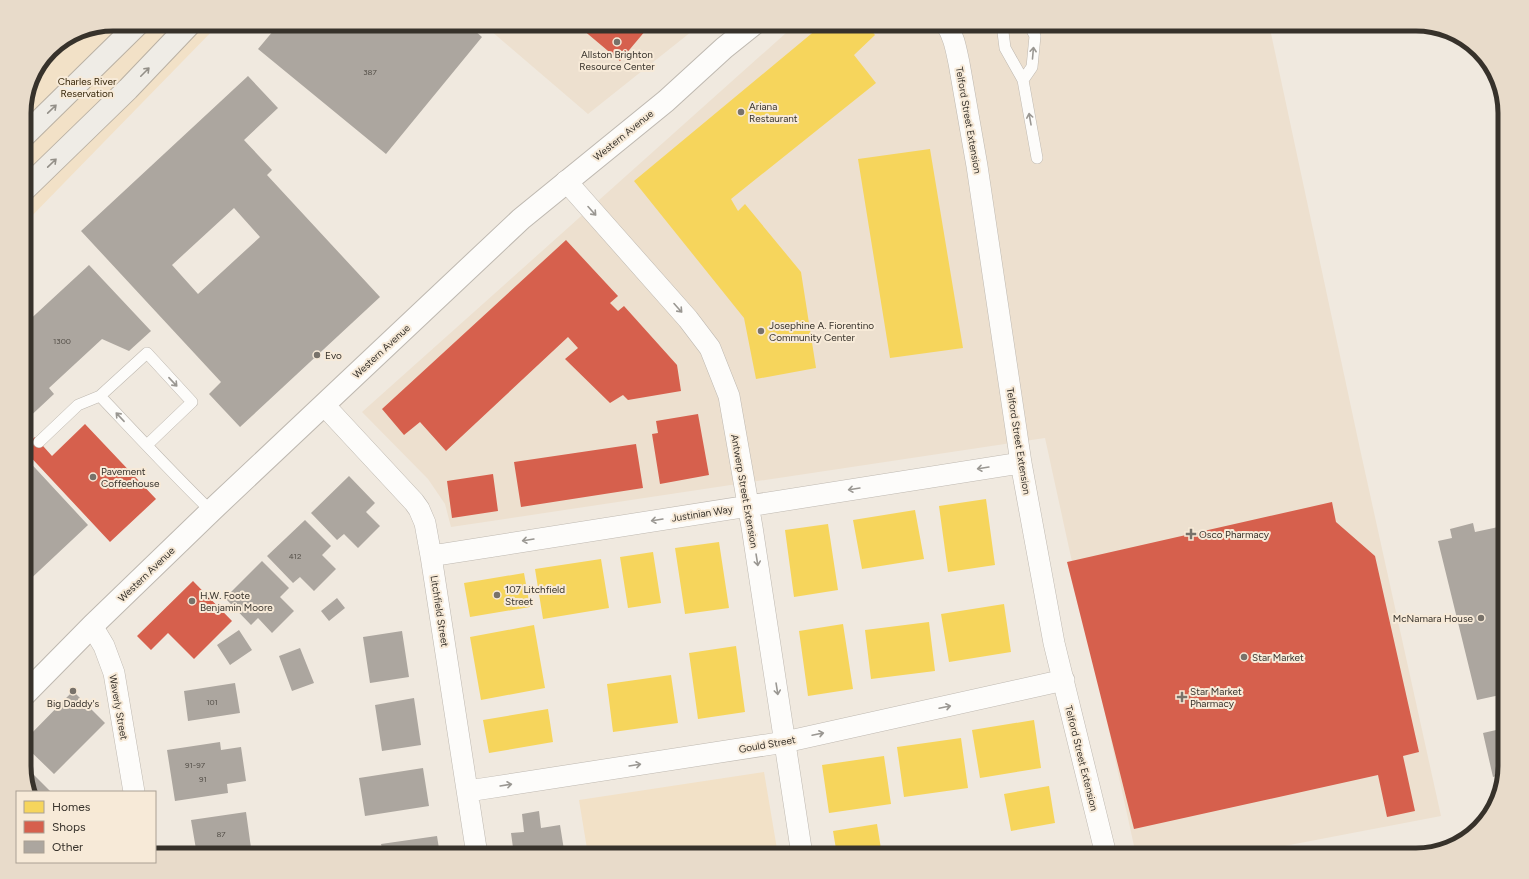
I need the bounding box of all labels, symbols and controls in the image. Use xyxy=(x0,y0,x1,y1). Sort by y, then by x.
marker: Allston Brighton Resource Center xyxy=(612,37,622,47)
one-way arrow xyxy=(1030,47,1037,60)
place label: Allston Brighton Resource Center xyxy=(579,48,655,73)
street label: Telford Street Extension xyxy=(953,66,984,175)
one-way arrow xyxy=(140,67,150,77)
house number: 387 xyxy=(363,67,377,77)
park label: Charles River Reservation xyxy=(58,75,117,100)
place label: Ariana Restaurant xyxy=(749,100,798,125)
one-way arrow xyxy=(47,104,57,113)
street label: Western Avenue xyxy=(591,107,656,164)
marker: Ariana Restaurant xyxy=(736,107,746,117)
one-way arrow xyxy=(1026,113,1034,126)
one-way arrow xyxy=(47,158,57,168)
one-way arrow xyxy=(587,205,596,216)
one-way arrow xyxy=(674,302,683,313)
place label: Josephine A. Fiorentino Community Center xyxy=(769,319,874,344)
street label: Western Avenue xyxy=(350,321,413,381)
marker: Josephine A. Fiorentino Community Center xyxy=(756,326,766,336)
house number: 1300 xyxy=(53,336,71,346)
place label: Evo xyxy=(325,349,342,362)
marker: Evo xyxy=(312,350,322,360)
one-way arrow xyxy=(168,376,177,387)
street label: Telford Street Extension xyxy=(1004,387,1033,496)
one-way arrow xyxy=(115,412,125,422)
street label: Antwerp Street Extension xyxy=(728,433,761,549)
place label: Pavement Coffeehouse xyxy=(101,465,160,490)
one-way arrow xyxy=(977,465,990,473)
marker: Pavement Coffeehouse xyxy=(88,472,98,482)
one-way arrow xyxy=(848,485,861,493)
street label: Justinian Way xyxy=(670,502,734,525)
one-way arrow xyxy=(651,516,664,524)
place label: Osco Pharmacy xyxy=(1199,528,1270,541)
marker: Osco Pharmacy xyxy=(1186,529,1196,539)
one-way arrow xyxy=(522,536,535,544)
street label: Western Avenue xyxy=(115,544,178,605)
house number: 412 xyxy=(289,551,301,561)
one-way arrow xyxy=(753,554,761,567)
street label: Litchfield Street xyxy=(427,574,452,648)
place label: 107 Litchfield Street xyxy=(505,583,565,608)
place label: H.W. Foote Benjamin Moore xyxy=(200,589,273,614)
marker: 107 Litchfield Street xyxy=(492,590,502,600)
marker: H.W. Foote Benjamin Moore xyxy=(187,596,197,606)
place label: McNamara House xyxy=(1393,612,1474,625)
marker: McNamara House xyxy=(1476,613,1486,623)
place label: Star Market xyxy=(1252,651,1304,664)
marker: Star Market xyxy=(1239,652,1249,662)
street label: Waverly Street xyxy=(106,673,131,741)
one-way arrow xyxy=(773,682,781,695)
place label: Star Market Pharmacy xyxy=(1190,685,1242,710)
marker: Big Daddy's xyxy=(68,686,78,696)
marker: Star Market Pharmacy xyxy=(1177,692,1187,702)
place label: Big Daddy's xyxy=(47,697,100,710)
house number: 101 xyxy=(206,697,218,707)
one-way arrow xyxy=(938,702,951,710)
street label: Telford Street Extension xyxy=(1062,704,1101,813)
one-way arrow xyxy=(811,730,824,738)
street label: Gould Street xyxy=(738,733,797,756)
house number: 91-97 xyxy=(185,760,206,770)
one-way arrow xyxy=(628,761,641,769)
house number: 91 xyxy=(199,774,207,784)
one-way arrow xyxy=(499,781,512,789)
legend xyxy=(16,791,156,863)
text: Homes xyxy=(52,800,91,814)
text: Shops xyxy=(52,820,86,834)
house number: 87 xyxy=(216,829,226,839)
text: Other xyxy=(52,840,83,854)

